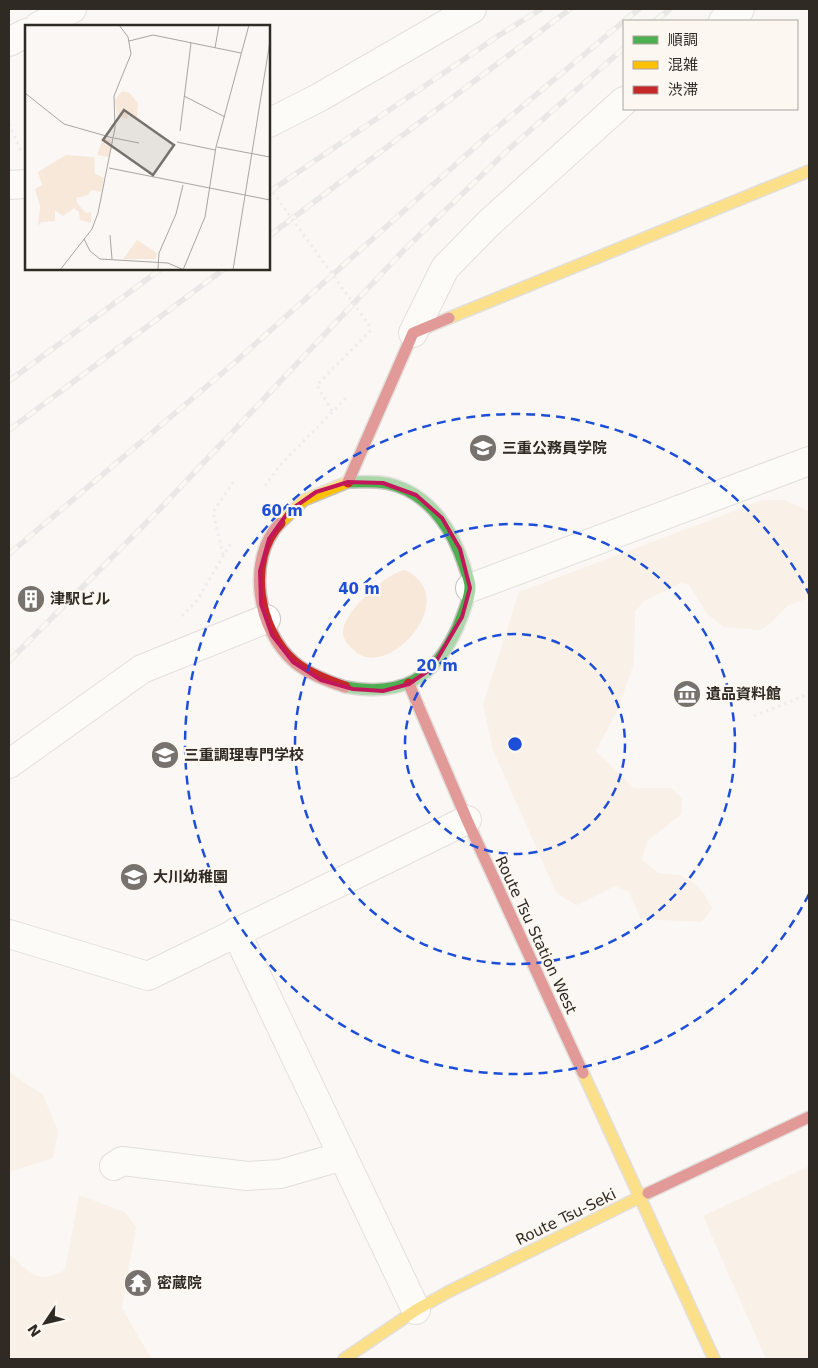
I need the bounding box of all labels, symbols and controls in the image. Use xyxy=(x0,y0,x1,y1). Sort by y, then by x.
legend xyxy=(623,20,798,110)
inset map xyxy=(25,25,270,270)
text: 順調 xyxy=(668,31,698,49)
text: 混雑 xyxy=(668,56,698,74)
text: 渋滞 xyxy=(668,81,698,99)
school or university icon: 三重公務員学院 xyxy=(468,433,498,463)
place label: 三重公務員学院 xyxy=(502,439,607,457)
text: 60 m xyxy=(261,502,303,520)
text: 40 m xyxy=(338,580,380,598)
building icon: 津駅ビル xyxy=(16,584,46,614)
place label: 津駅ビル xyxy=(50,590,110,608)
text: 20 m xyxy=(416,657,458,675)
museum icon: 遺品資料館 xyxy=(672,679,702,709)
place label: 遺品資料館 xyxy=(706,685,781,703)
centre of rings xyxy=(506,735,524,753)
school or university icon: 三重調理専門学校 xyxy=(150,740,180,770)
place label: 三重調理専門学校 xyxy=(184,746,304,764)
street label: Route Tsu Station West xyxy=(491,853,581,1017)
school or university icon: 大川幼稚園 xyxy=(119,862,149,892)
place label: 大川幼稚園 xyxy=(153,868,228,886)
street label: Route Tsu-Seki xyxy=(513,1185,619,1249)
temple icon: 密蔵院 xyxy=(123,1268,153,1298)
place label: 密蔵院 xyxy=(157,1274,202,1292)
north arrow xyxy=(20,1298,70,1348)
text: N xyxy=(24,1321,44,1340)

